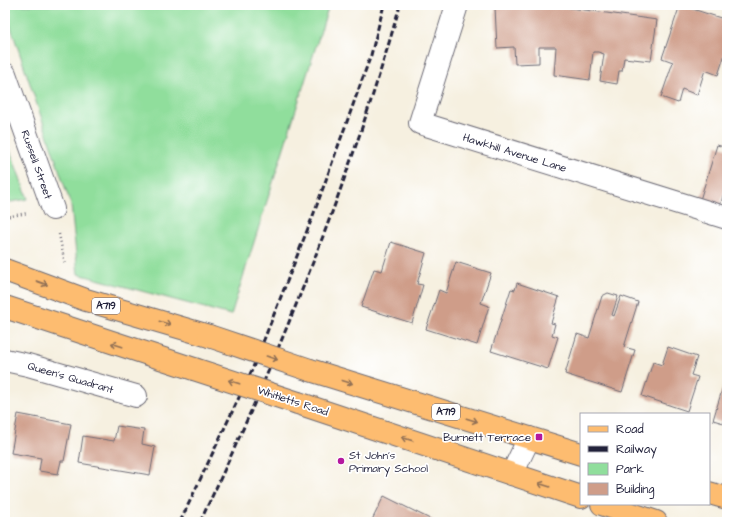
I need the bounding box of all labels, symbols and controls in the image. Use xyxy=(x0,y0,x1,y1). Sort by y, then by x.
street label: Russell Street xyxy=(18,128,57,202)
street label: Hawkhill Avenue Lane xyxy=(461,129,569,175)
one-way arrow xyxy=(35,280,47,288)
road number: A719 xyxy=(92,298,120,314)
one-way arrow xyxy=(158,320,171,327)
one-way arrow xyxy=(111,341,124,348)
one-way arrow xyxy=(266,354,278,362)
street label: Queen's Quadrant xyxy=(26,358,116,397)
one-way arrow xyxy=(228,378,241,385)
one-way arrow xyxy=(341,379,354,386)
street label: Whitletts Road xyxy=(256,382,331,420)
road number: A719 xyxy=(432,404,460,420)
legend xyxy=(580,413,710,505)
one-way arrow xyxy=(465,417,478,424)
text: Road xyxy=(616,421,644,438)
place label: Burnett Terrace xyxy=(443,430,531,445)
marker: Burnett Terrace xyxy=(534,432,544,442)
one-way arrow xyxy=(401,435,414,442)
text: Railway xyxy=(616,441,657,459)
place label: St John's Primary School xyxy=(349,448,428,477)
marker: St John's Primary School xyxy=(336,456,346,466)
text: Park xyxy=(616,461,644,478)
one-way arrow xyxy=(538,480,550,488)
text: Building xyxy=(616,481,654,499)

